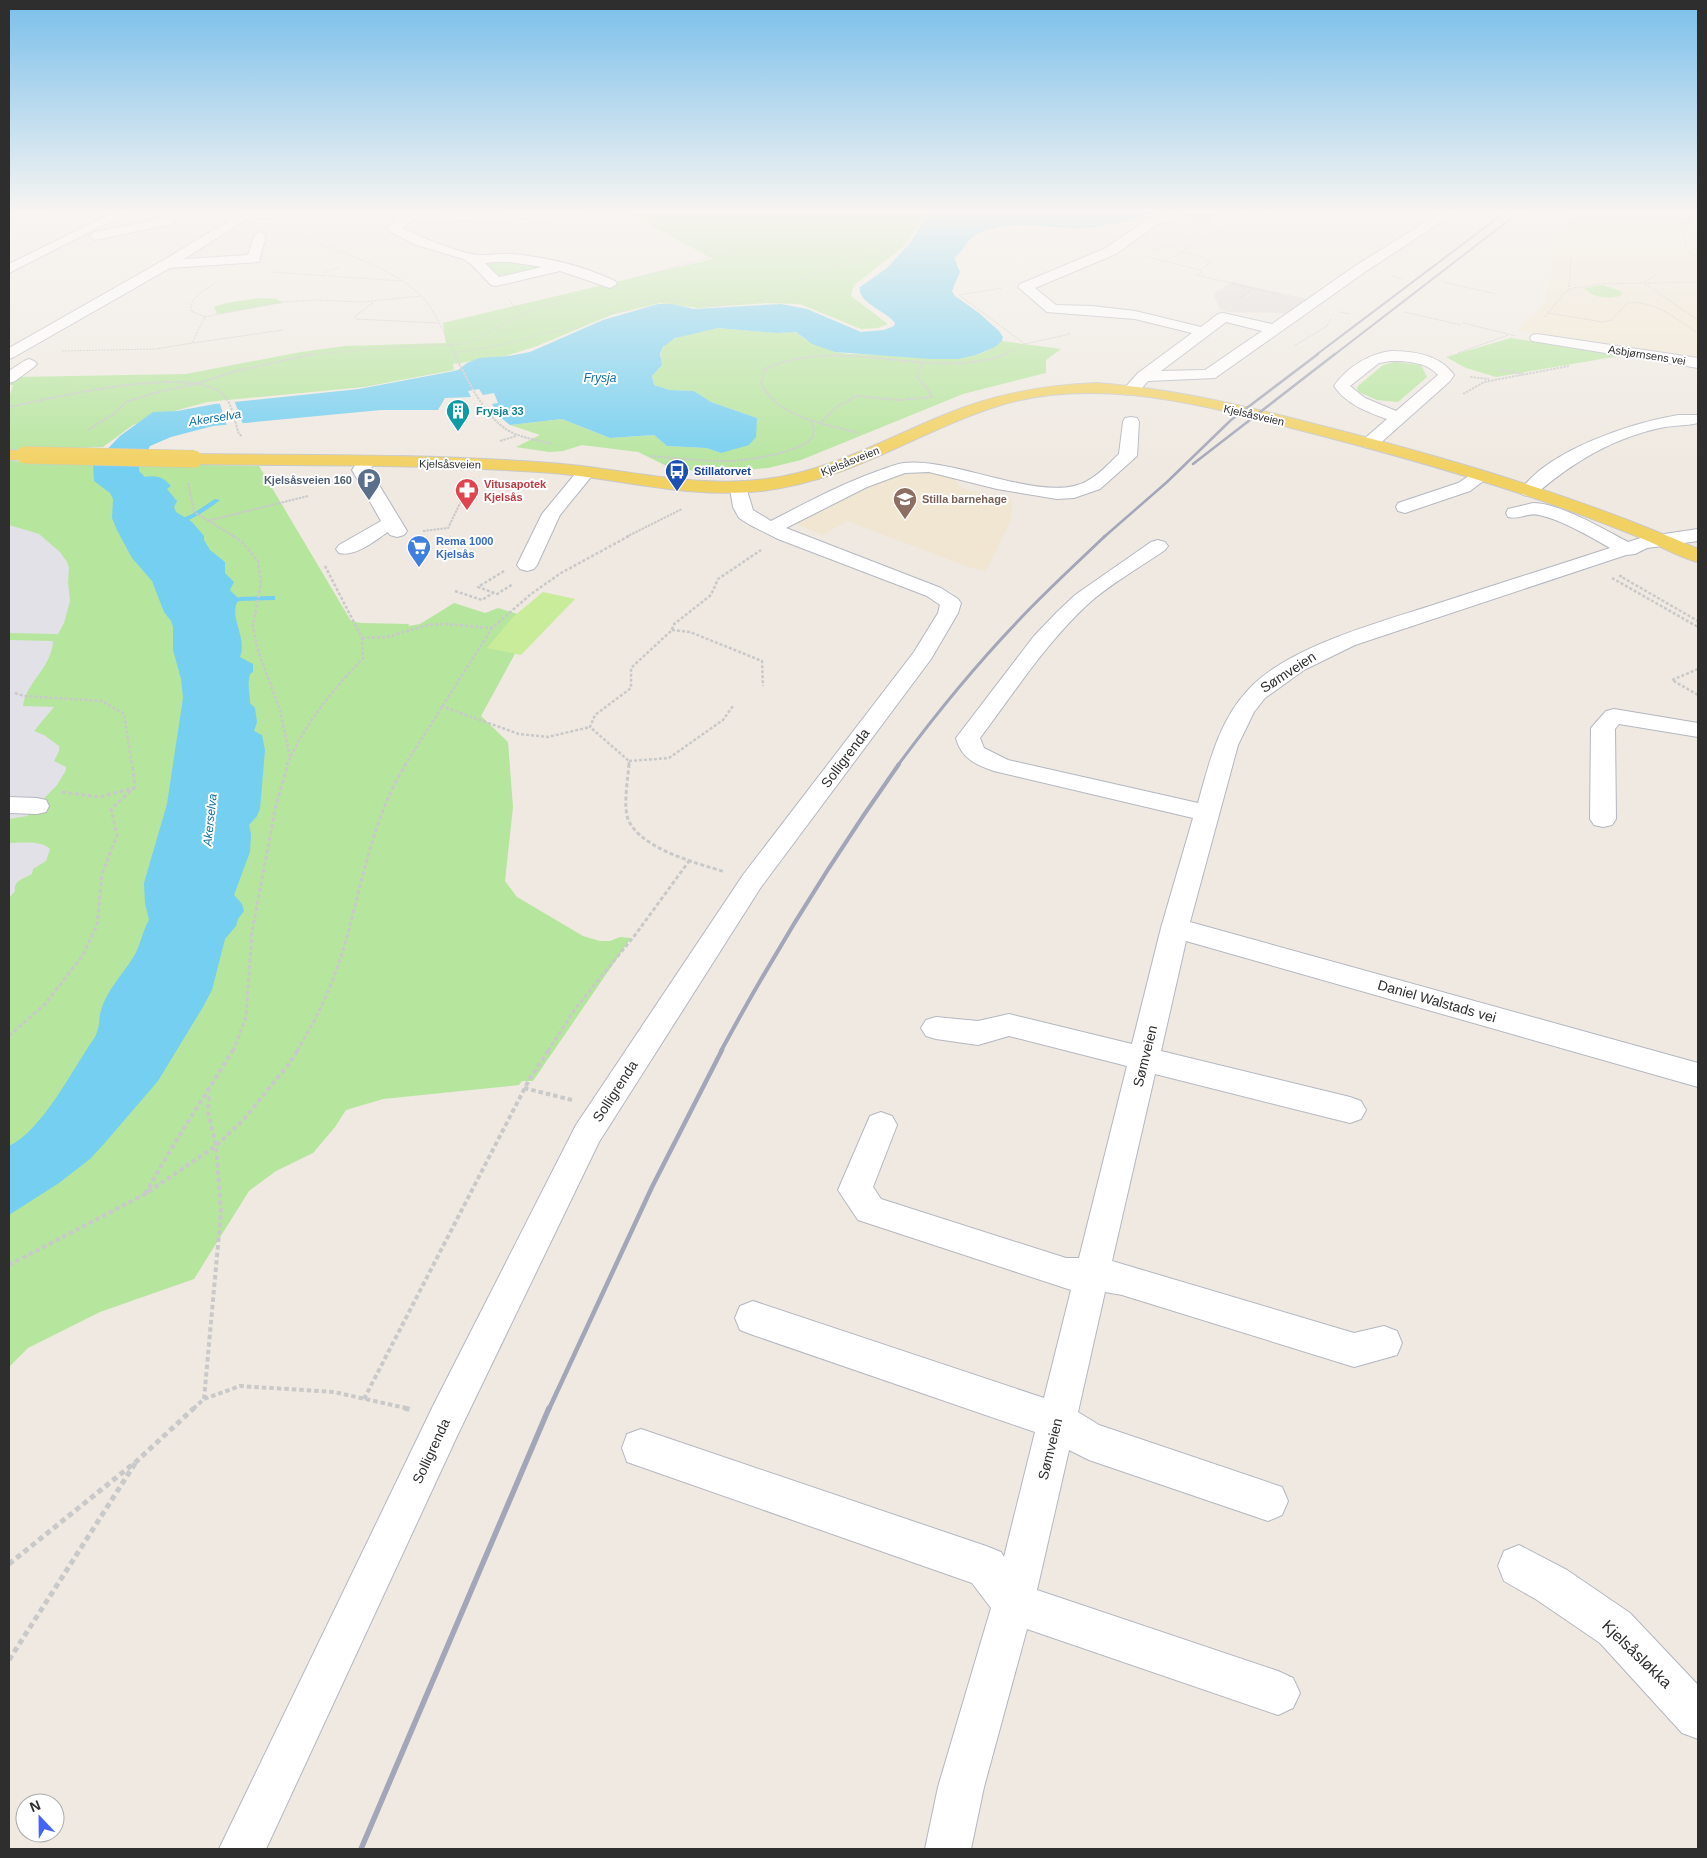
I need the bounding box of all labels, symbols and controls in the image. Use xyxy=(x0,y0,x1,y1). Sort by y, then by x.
street label: Asbjørnsens vei xyxy=(1607,343,1687,367)
water label: Frysja xyxy=(584,371,617,385)
building icon: Frysja 33 xyxy=(445,398,471,432)
street label: Kjelsåsveien xyxy=(1223,402,1285,428)
place label: Frysja 33 xyxy=(476,405,524,417)
water label: Akerselva xyxy=(187,407,242,429)
street label: Kjelsåsveien xyxy=(819,444,881,478)
street label: Kjelsåsveien xyxy=(419,457,481,471)
bus stop icon: Stillatorvet xyxy=(664,458,690,492)
place label: Stillatorvet xyxy=(694,465,751,477)
parking icon: Kjelsåsveien 160 xyxy=(356,467,382,501)
place label: Kjelsåsveien 160 xyxy=(264,474,352,486)
pharmacy icon: Vitusapotek Kjelsås xyxy=(454,477,480,511)
place label: Vitusapotek Kjelsås xyxy=(484,478,547,503)
school or university icon: Stilla barnehage xyxy=(892,486,918,520)
place label: Stilla barnehage xyxy=(922,493,1007,505)
supermarket icon: Rema 1000 Kjelsås xyxy=(406,534,432,568)
place label: Rema 1000 Kjelsås xyxy=(436,535,494,560)
street label: Sømveien xyxy=(1257,648,1319,696)
street label: Solligrenda xyxy=(818,725,873,791)
water label: Akerselva xyxy=(200,793,220,848)
street label: Daniel Walstads vei xyxy=(1376,976,1498,1026)
street label: Sømveien xyxy=(1130,1023,1160,1089)
street label: Solligrenda xyxy=(589,1057,641,1125)
street label: Solligrenda xyxy=(409,1416,453,1486)
street label: Sømveien xyxy=(1035,1416,1065,1482)
street label: Kjelsåsløkka xyxy=(1599,1617,1675,1691)
north arrow xyxy=(15,1793,65,1843)
text: N xyxy=(27,1797,43,1815)

